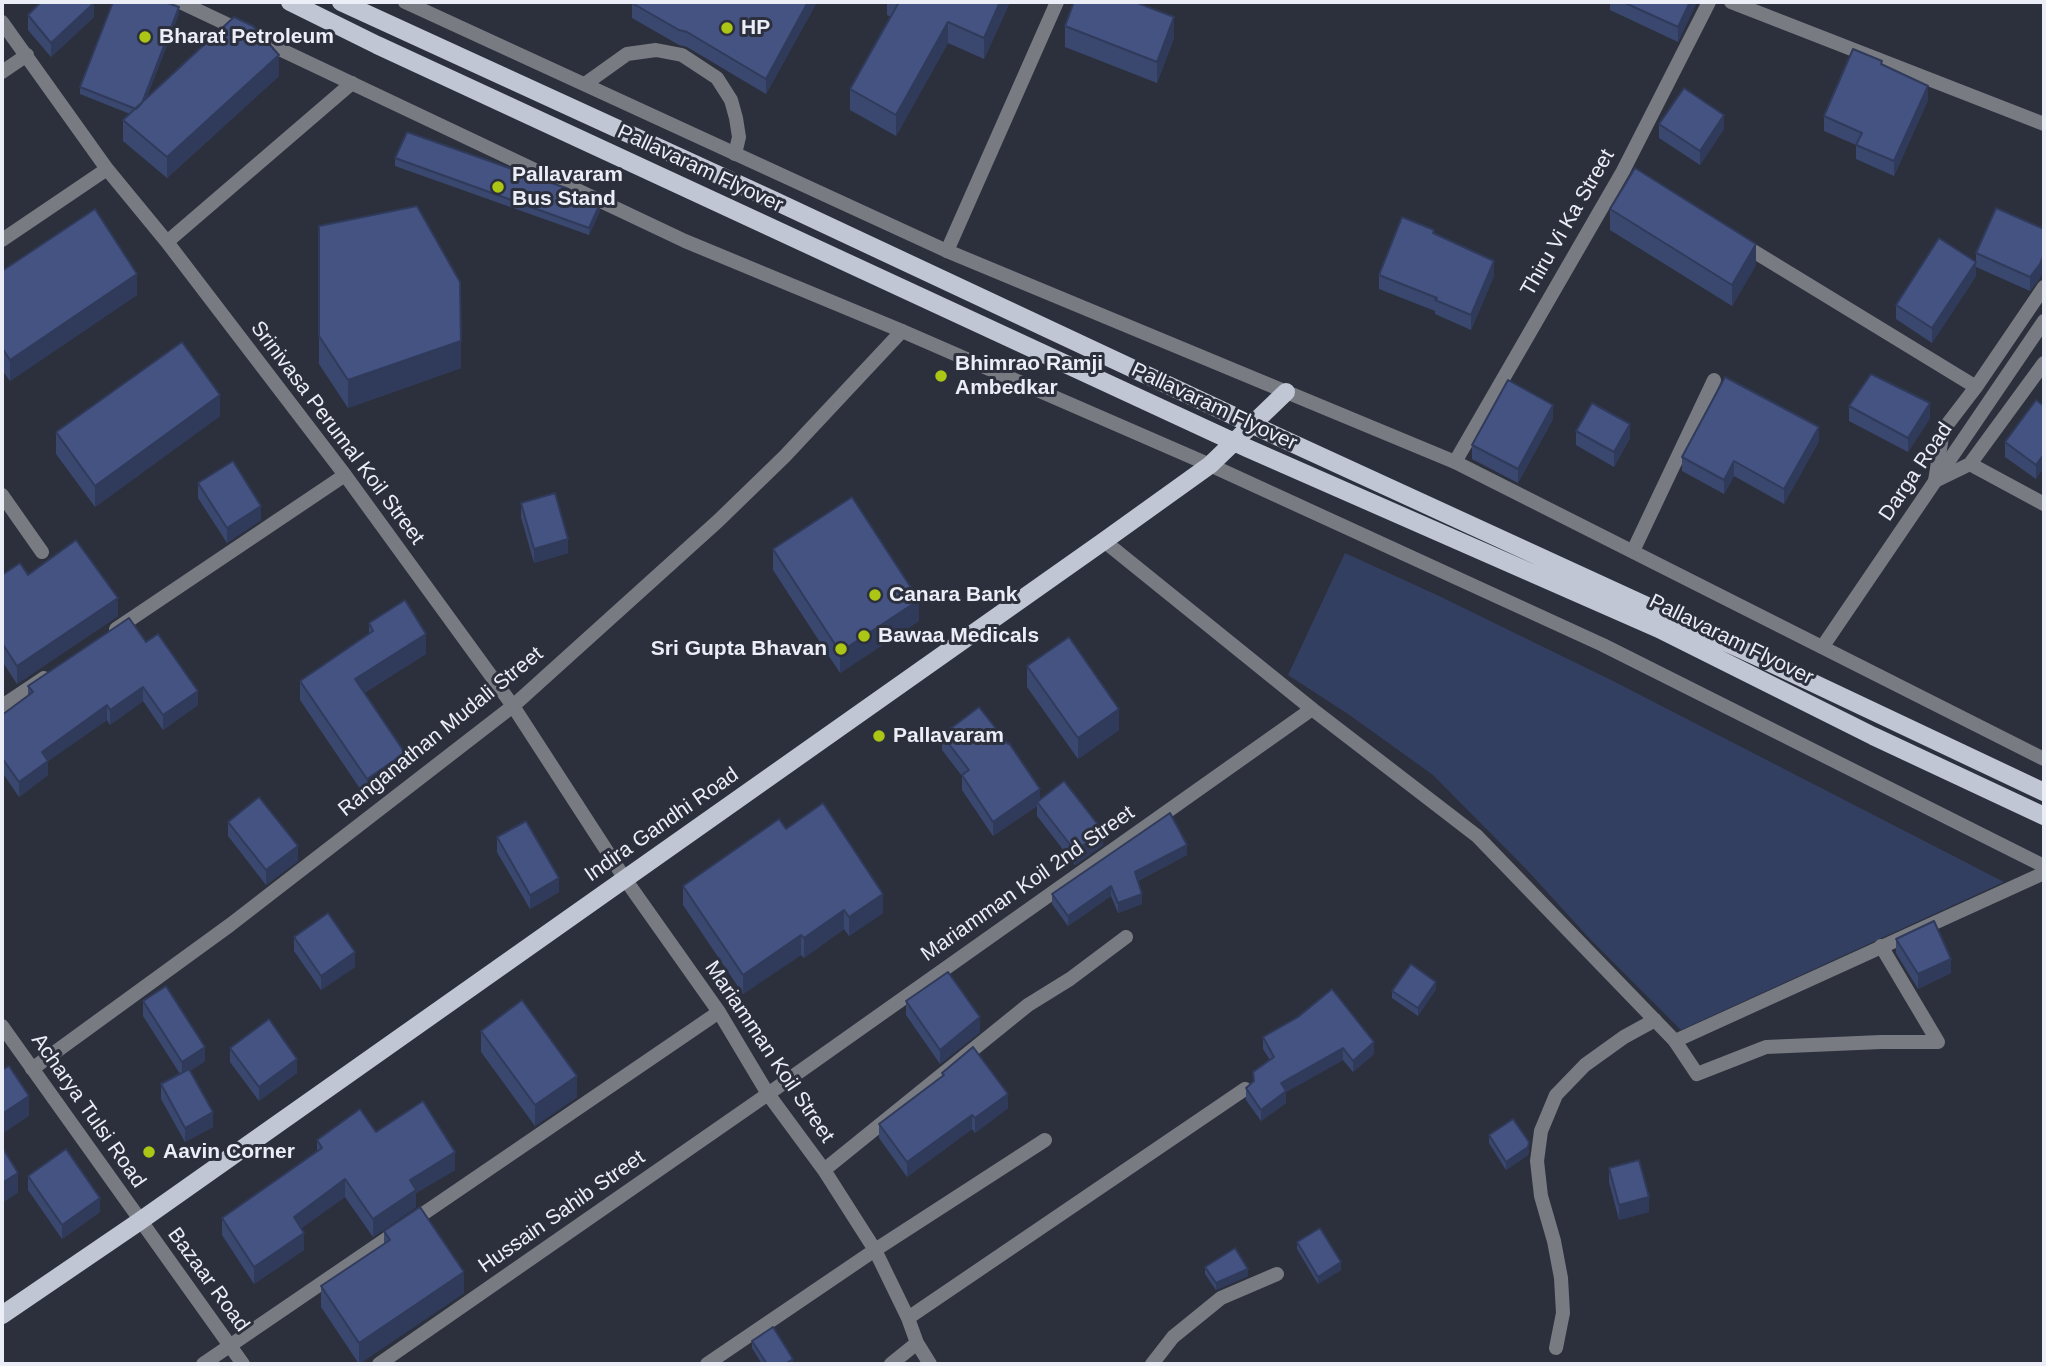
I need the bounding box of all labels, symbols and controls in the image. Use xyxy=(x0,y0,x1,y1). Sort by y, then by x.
place label: HP xyxy=(741,15,770,41)
marker: HP xyxy=(719,20,735,36)
place label: Bharat Petroleum xyxy=(159,24,334,50)
marker: Bharat Petroleum xyxy=(137,29,153,45)
street label: Pallavaram Flyover xyxy=(613,120,787,218)
street label: Thiru Vi Ka Street xyxy=(1516,145,1620,301)
place label: Pallavaram Bus Stand xyxy=(512,162,623,212)
marker: Pallavaram Bus Stand xyxy=(490,179,506,195)
street label: Srinivasa Perumal Koil Street xyxy=(245,316,429,550)
place label: Bhimrao Ramji Ambedkar xyxy=(955,351,1103,401)
street label: Pallavaram Flyover xyxy=(1127,358,1301,456)
marker: Bhimrao Ramji Ambedkar xyxy=(933,368,949,384)
street label: Darga Road xyxy=(1874,418,1958,526)
place label: Canara Bank xyxy=(889,582,1017,608)
marker: Canara Bank xyxy=(867,587,883,603)
street label: Pallavaram Flyover xyxy=(1645,589,1817,691)
place label: Bawaa Medicals xyxy=(878,623,1039,649)
marker: Bawaa Medicals xyxy=(856,628,872,644)
place label: Sri Gupta Bhavan xyxy=(651,636,827,662)
marker: Sri Gupta Bhavan xyxy=(833,641,849,657)
street label: Ranganathan Mudali Street xyxy=(334,642,548,822)
place label: Pallavaram xyxy=(893,723,1004,749)
marker: Pallavaram xyxy=(871,728,887,744)
street label: Indira Gandhi Road xyxy=(580,762,744,888)
street label: Mariamman Koil 2nd Street xyxy=(917,801,1139,967)
street label: Mariamman Koil Street xyxy=(699,956,839,1148)
street label: Acharya Tulsi Road xyxy=(25,1029,151,1193)
place label: Aavin Corner xyxy=(163,1139,295,1165)
marker: Aavin Corner xyxy=(141,1144,157,1160)
street label: Hussain Sahib Street xyxy=(474,1145,650,1279)
street label: Bazaar Road xyxy=(162,1223,254,1337)

